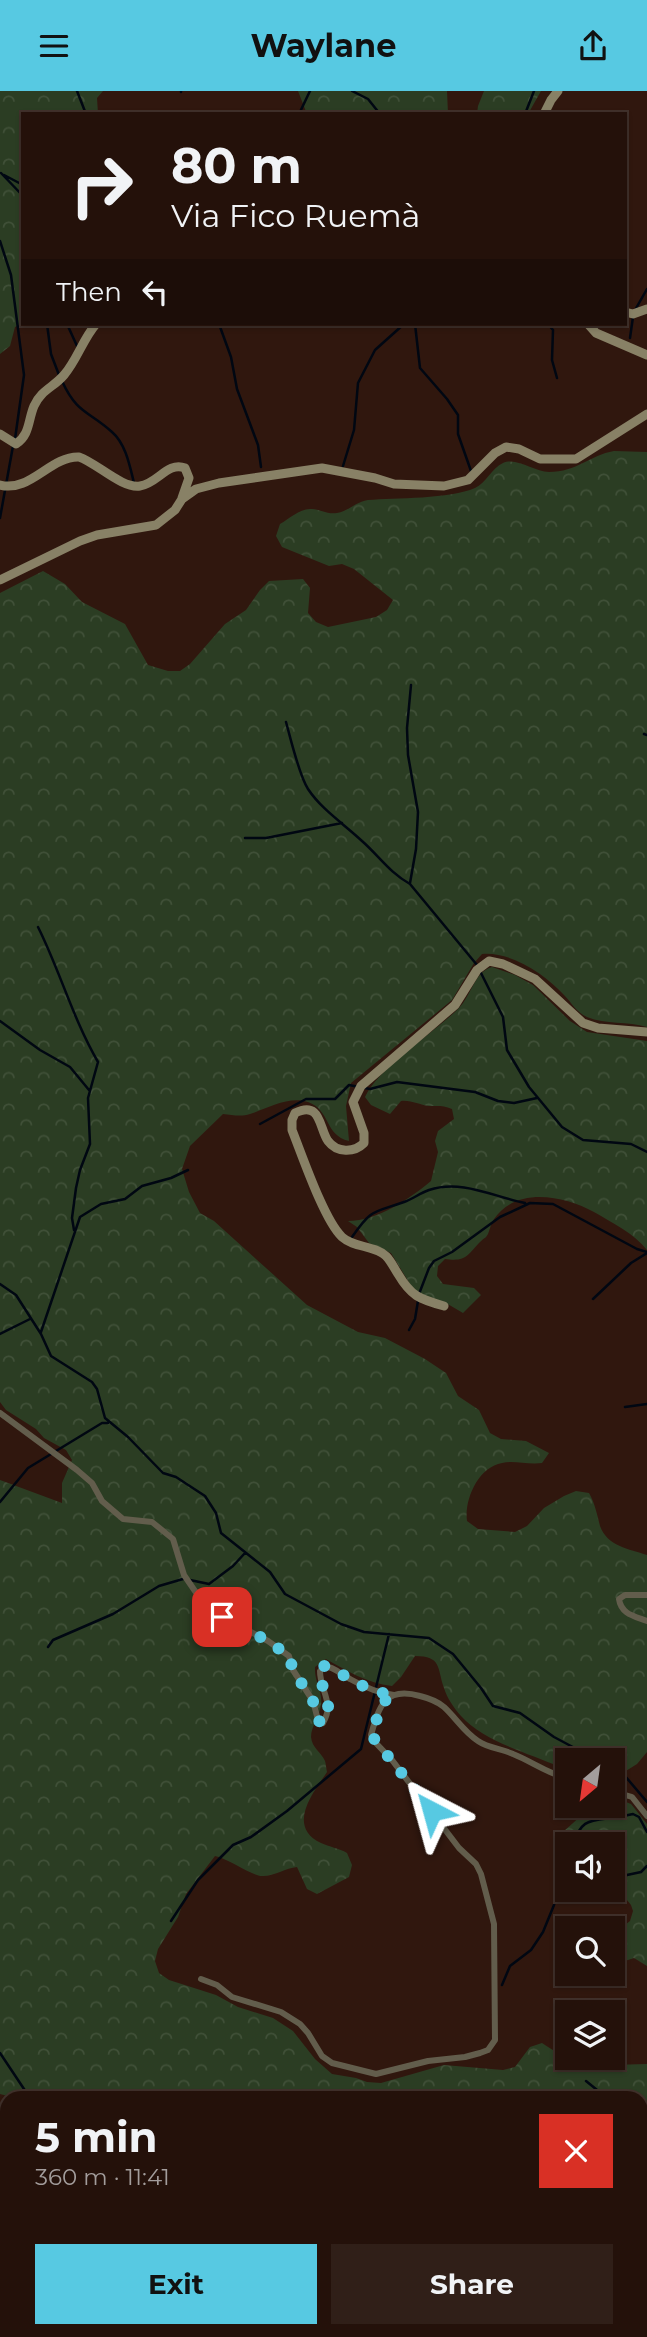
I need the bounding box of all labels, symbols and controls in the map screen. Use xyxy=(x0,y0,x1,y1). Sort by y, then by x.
text: Waylane xyxy=(251,26,396,65)
icon: menu xyxy=(35,27,73,65)
icon: share xyxy=(574,27,612,65)
text: 80 m xyxy=(171,136,302,195)
icon: right xyxy=(56,140,147,231)
text: Via Fico Ruemà xyxy=(171,196,421,235)
icon: left xyxy=(136,273,174,311)
text: Then xyxy=(56,276,122,308)
pin xyxy=(192,1587,252,1647)
icon: arrive xyxy=(203,1598,241,1636)
north arrow xyxy=(555,1748,625,1818)
map controls xyxy=(555,1748,625,2070)
position arrow xyxy=(395,1774,469,1848)
button: sound xyxy=(555,1832,625,1902)
button: search xyxy=(555,1916,625,1986)
button: layers xyxy=(555,2000,625,2070)
text: 5 min xyxy=(35,2111,158,2163)
button: close xyxy=(539,2114,613,2188)
text: 360 m · 11:41 xyxy=(35,2163,170,2191)
button: Exit xyxy=(35,2244,317,2324)
button: Share xyxy=(331,2244,613,2324)

